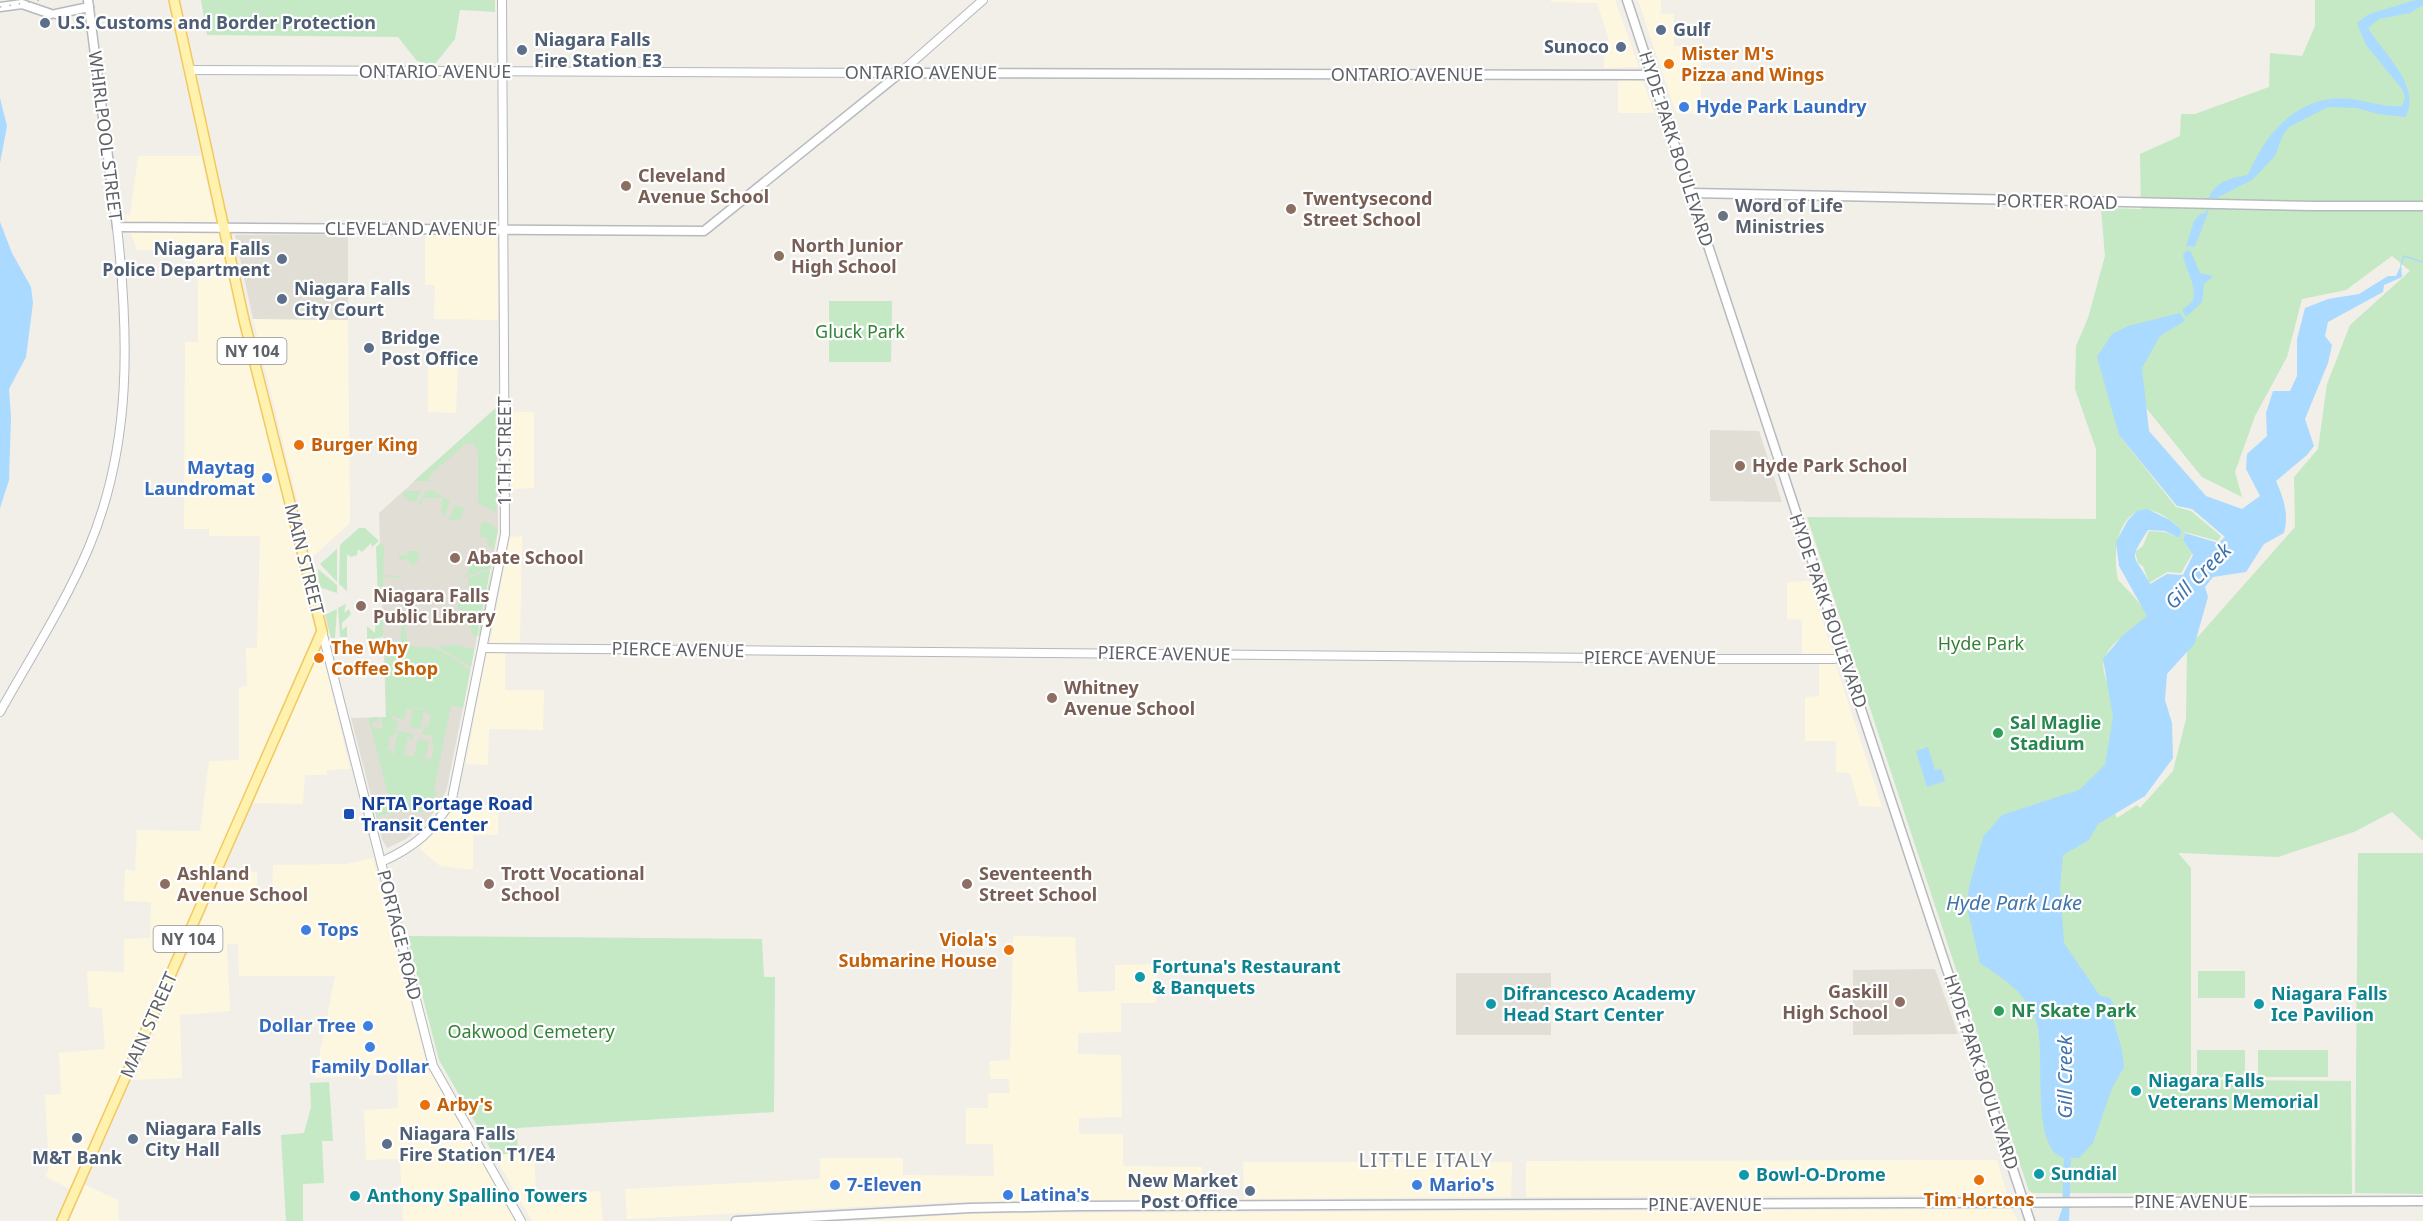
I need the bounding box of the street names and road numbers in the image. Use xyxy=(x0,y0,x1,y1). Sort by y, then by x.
street label: HYDE PARK BOULEVARD xyxy=(1634,48,1720,249)
street label: WHIRLPOOL STREET xyxy=(84,50,128,222)
street label: ONTARIO AVENUE xyxy=(359,59,511,83)
street label: ONTARIO AVENUE xyxy=(845,60,997,84)
street label: ONTARIO AVENUE xyxy=(1331,62,1483,86)
street label: PORTER ROAD xyxy=(1996,188,2118,214)
street label: CLEVELAND AVENUE xyxy=(325,216,497,240)
road number: NY 104 xyxy=(218,338,286,364)
street label: 11TH STREET xyxy=(492,396,516,506)
street label: MAIN STREET xyxy=(280,501,330,617)
street label: HYDE PARK BOULEVARD xyxy=(1784,510,1874,711)
street label: PIERCE AVENUE xyxy=(611,636,745,662)
street label: PIERCE AVENUE xyxy=(1097,640,1231,666)
street label: PIERCE AVENUE xyxy=(1584,645,1716,669)
street label: PORTAGE ROAD xyxy=(372,867,428,1002)
road number: NY 104 xyxy=(154,926,222,952)
street label: MAIN STREET xyxy=(114,968,182,1081)
street label: HYDE PARK BOULEVARD xyxy=(1939,971,2025,1172)
street label: PINE AVENUE xyxy=(2134,1189,2248,1213)
street label: PINE AVENUE xyxy=(1648,1192,1762,1216)

